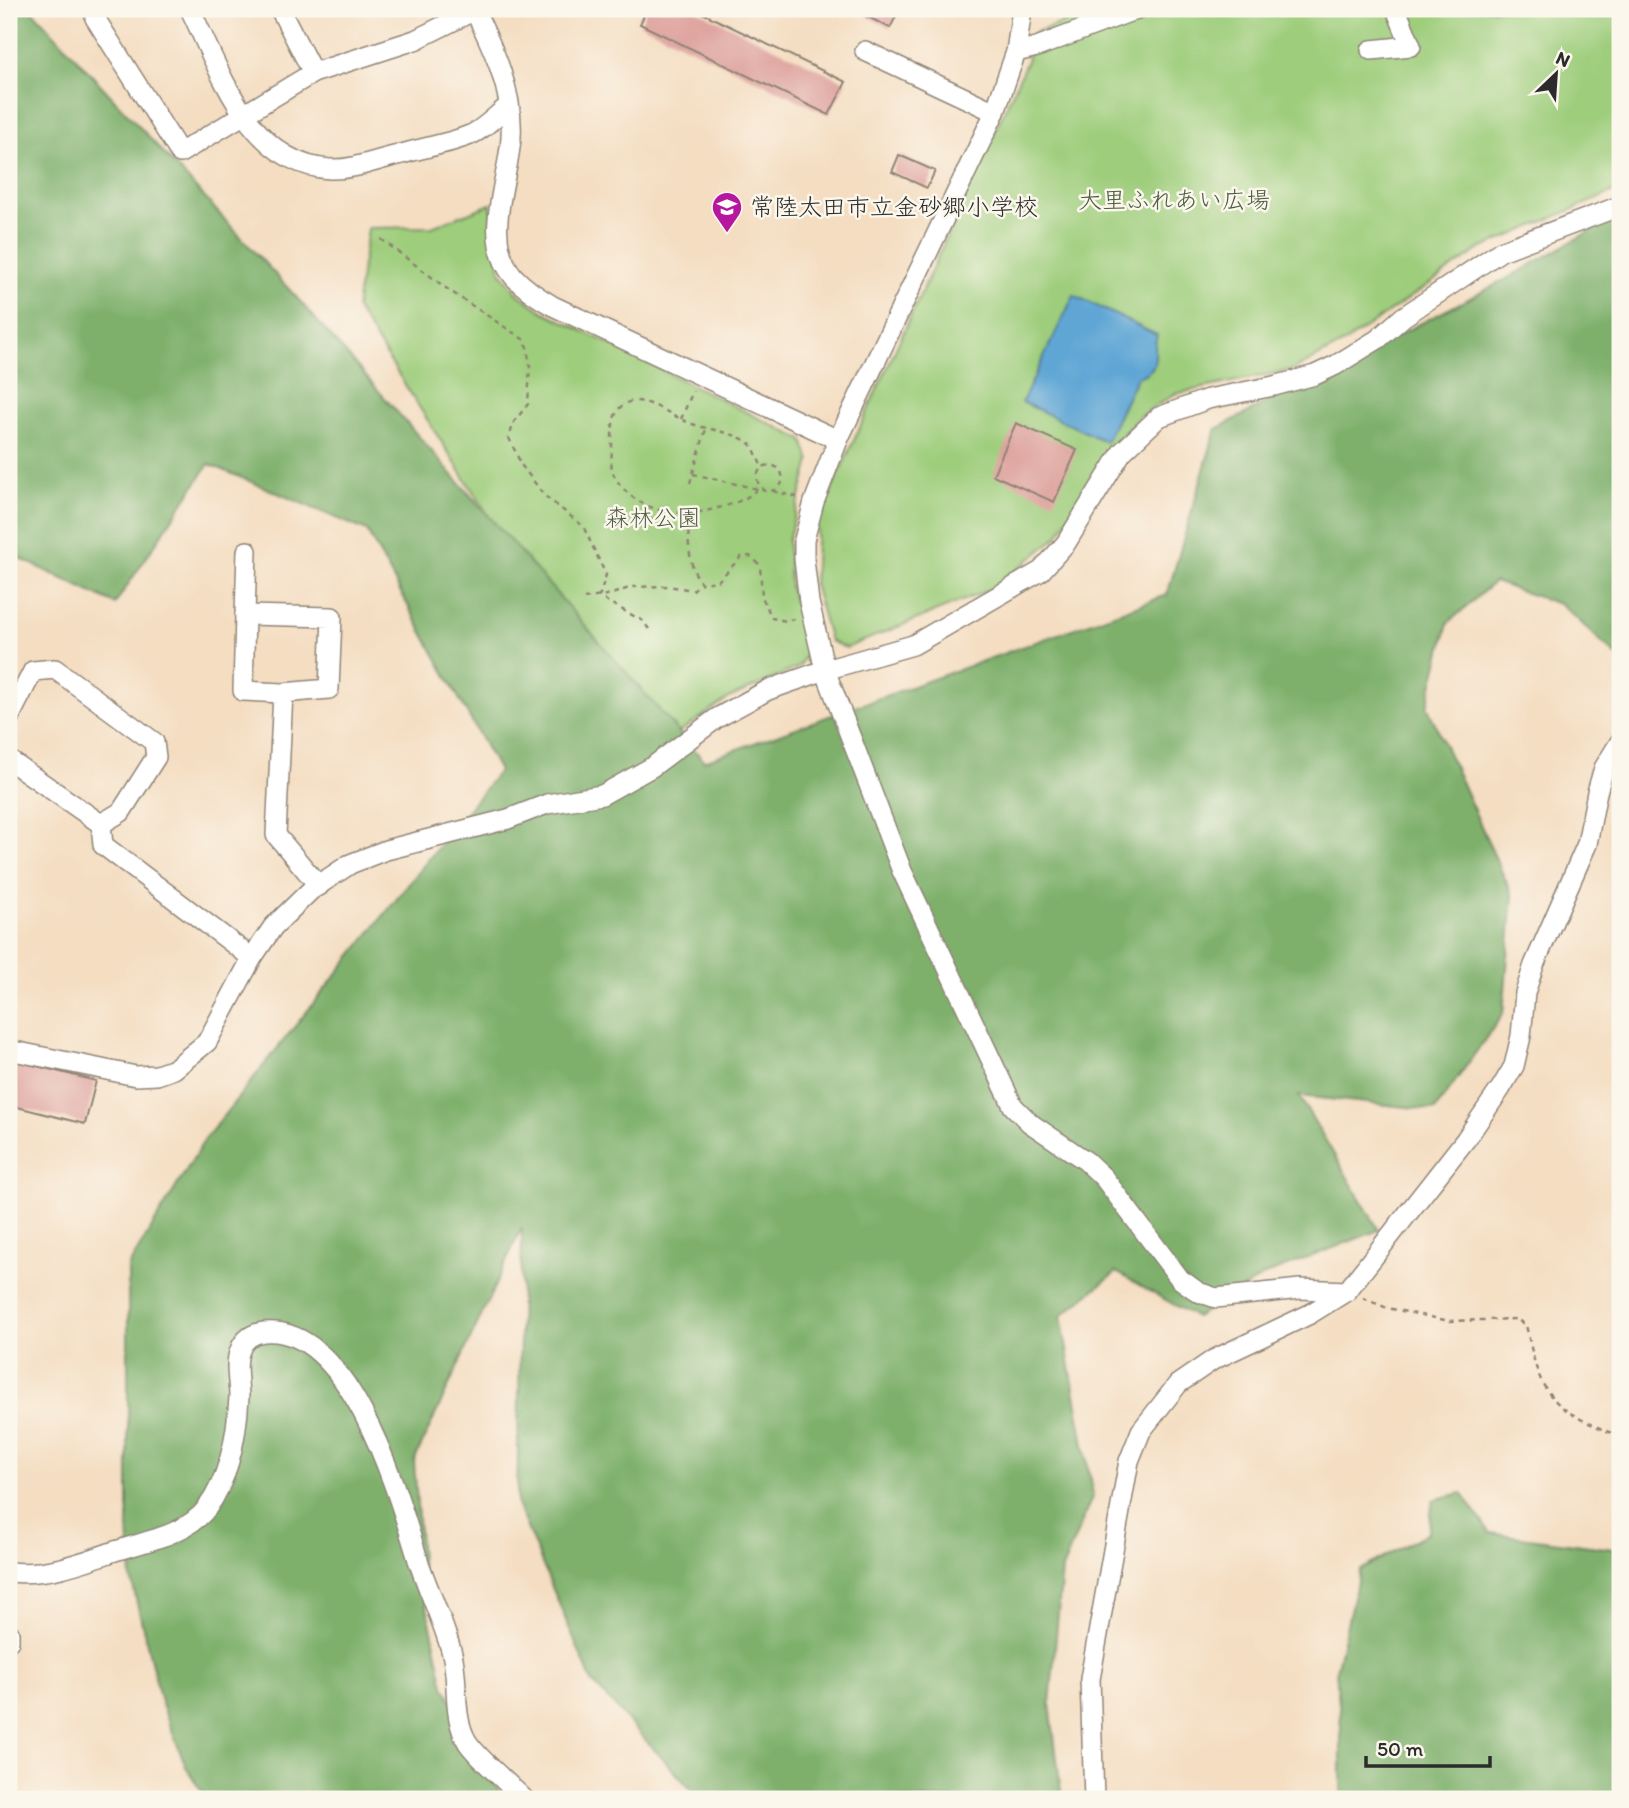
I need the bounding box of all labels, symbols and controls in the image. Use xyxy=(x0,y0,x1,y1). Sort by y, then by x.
north arrow xyxy=(1520,38,1590,108)
text: N xyxy=(1552,46,1574,72)
park label: 大里ふれあい広場 xyxy=(1078,185,1270,214)
school or university icon: 常陸太田市立金砂郷小学校 xyxy=(710,190,744,234)
place label: 常陸太田市立金砂郷小学校 xyxy=(750,192,1038,221)
park label: 森林公園 xyxy=(605,503,701,532)
scale bar xyxy=(1366,1724,1491,1768)
text: 50 m xyxy=(1377,1736,1424,1761)

